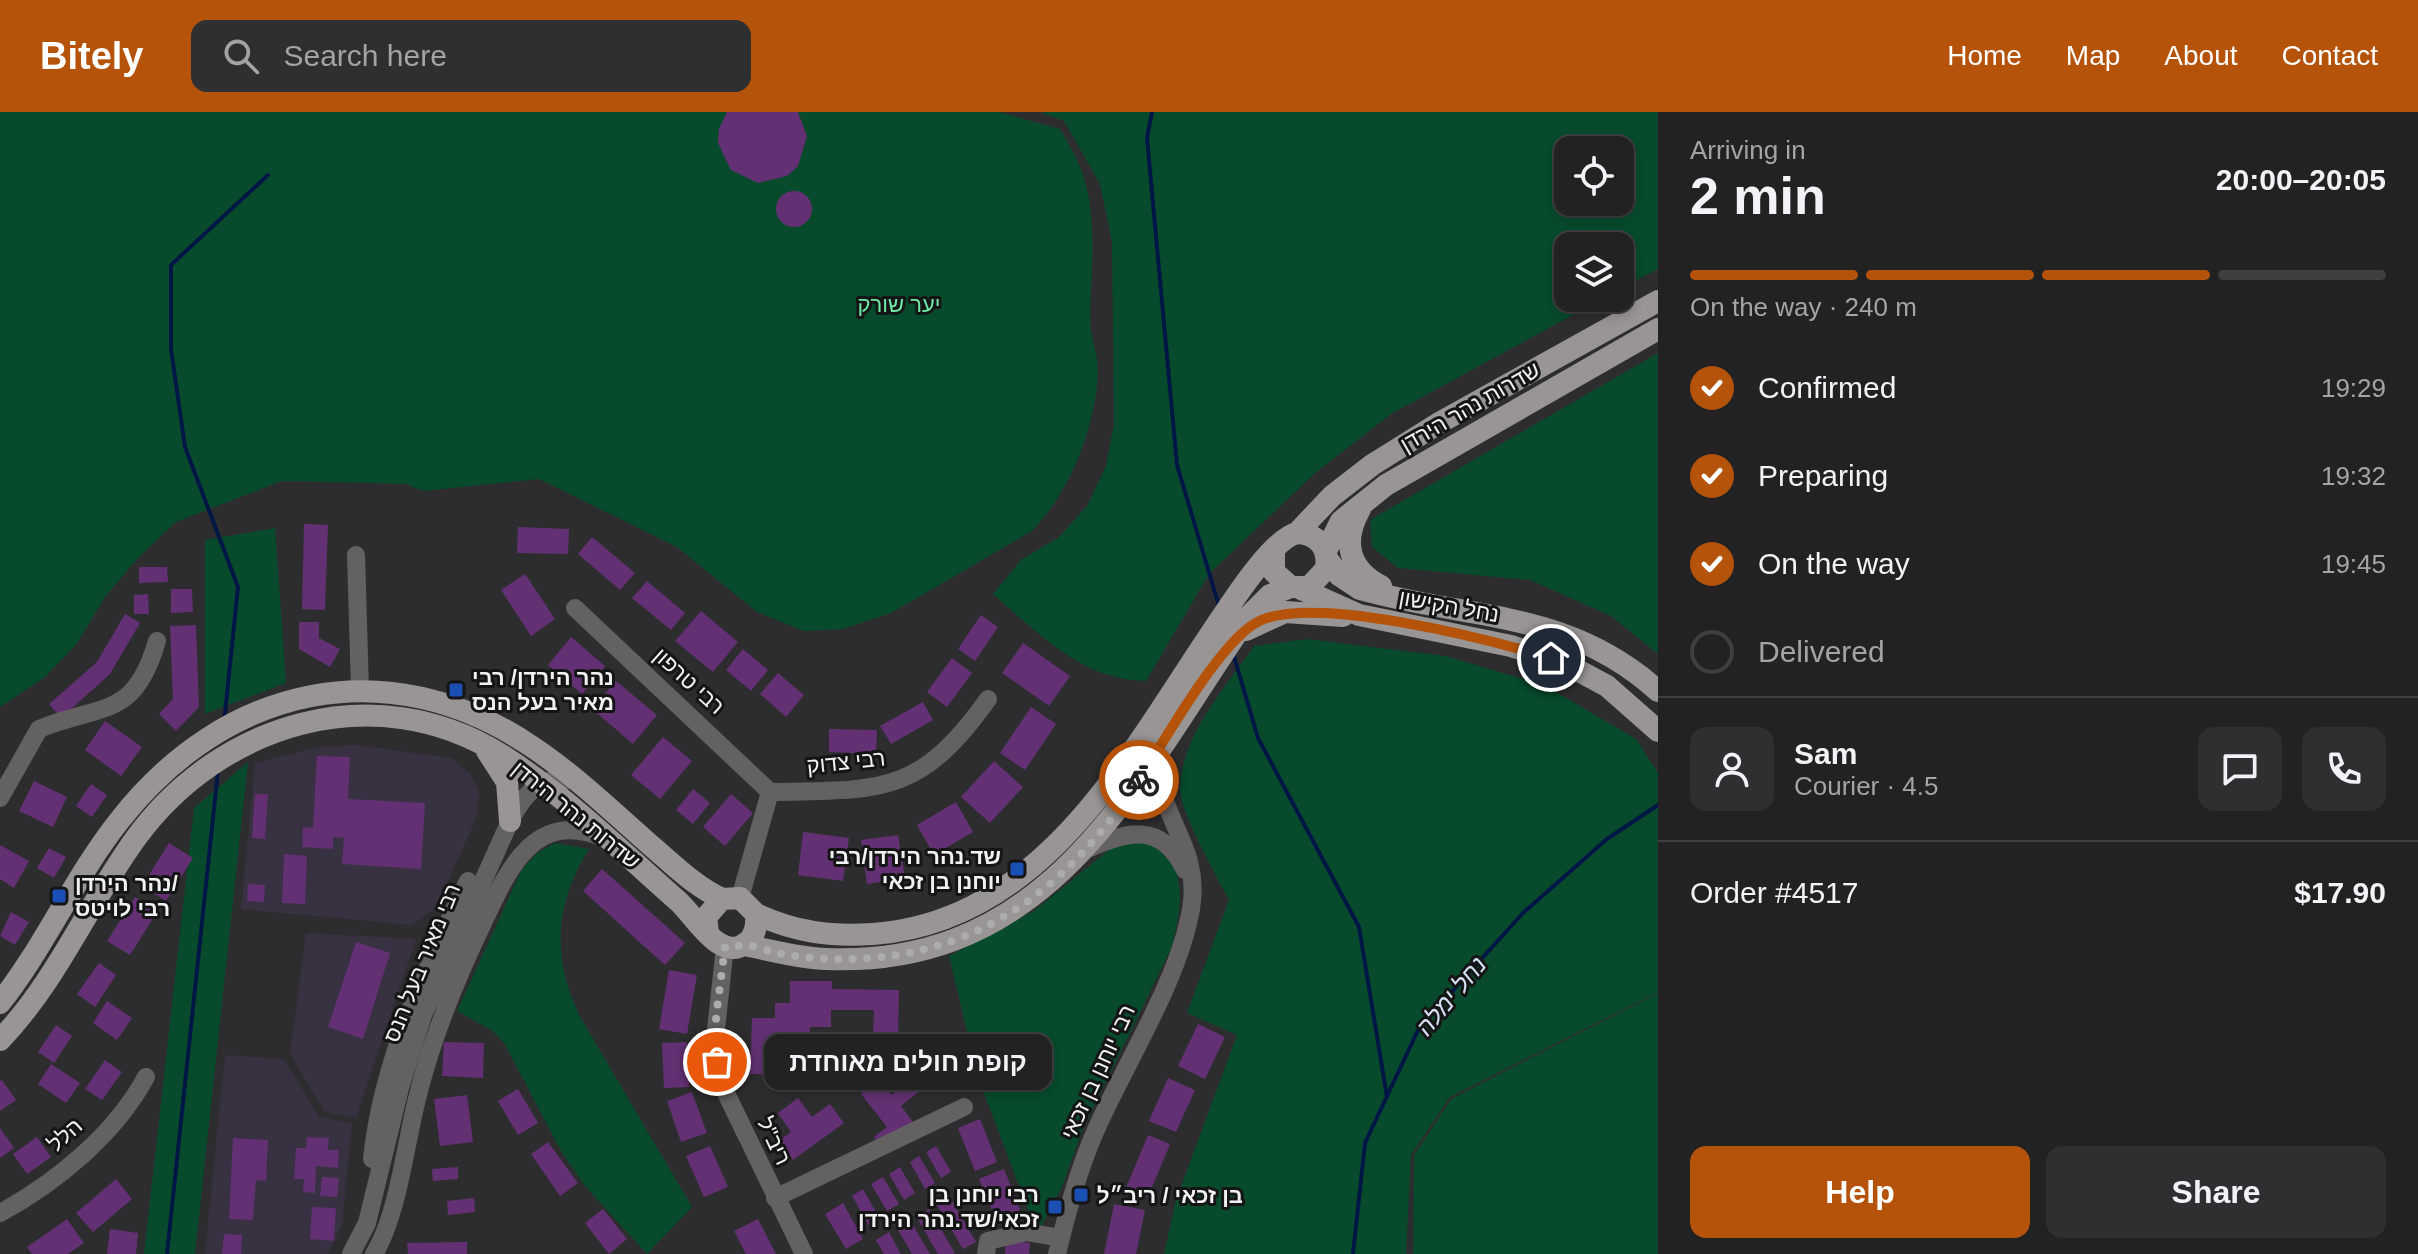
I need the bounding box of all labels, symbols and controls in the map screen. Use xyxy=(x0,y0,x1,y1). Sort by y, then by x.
search box xyxy=(191,20,751,92)
icon: search xyxy=(219,34,263,78)
text: Bitely xyxy=(40,35,143,77)
text: Search here xyxy=(283,39,447,72)
text: Home xyxy=(1947,40,2022,71)
text: Map xyxy=(2066,40,2120,71)
text: About xyxy=(2164,40,2238,71)
text: Contact xyxy=(2282,40,2378,71)
text: Arriving in xyxy=(1690,135,1806,165)
map controls xyxy=(1554,136,1634,312)
button: locate xyxy=(1554,136,1634,216)
text: 20:00–20:05 xyxy=(2216,163,2386,196)
text: 2 min xyxy=(1690,167,1826,225)
button: layers xyxy=(1554,232,1634,312)
park label: יער שורק xyxy=(858,292,940,317)
text: On the way · 240 m xyxy=(1690,292,1917,322)
street label: שדרות נהר הירדן xyxy=(1396,357,1544,457)
icon: check xyxy=(1690,366,1734,410)
text: Confirmed xyxy=(1758,371,1896,404)
text: 19:29 xyxy=(2321,373,2386,403)
icon: check xyxy=(1690,454,1734,498)
text: Preparing xyxy=(1758,459,1888,492)
text: 19:32 xyxy=(2321,461,2386,491)
icon: check xyxy=(1690,542,1734,586)
text: On the way xyxy=(1758,547,1910,580)
text: 19:45 xyxy=(2321,549,2386,579)
street label: נחל הקישון xyxy=(1397,585,1501,627)
pin xyxy=(1517,624,1585,692)
text: Delivered xyxy=(1758,635,1885,668)
icon: home xyxy=(1529,636,1573,680)
street label: רבי טרפון xyxy=(649,643,729,719)
place label: נהר הירדן/ רבי מאיר בעל הנס xyxy=(472,665,614,715)
marker: נהר הירדן/ רבי מאיר בעל הנס xyxy=(447,681,465,699)
button: person xyxy=(1690,727,1774,811)
button: chat xyxy=(2198,727,2282,811)
button: phone xyxy=(2302,727,2386,811)
text: Sam xyxy=(1794,737,1857,770)
courier xyxy=(1099,740,1179,820)
street label: רבי צדוק xyxy=(805,745,887,779)
street label: שדרות נהר הירדן xyxy=(507,756,645,874)
icon: bike xyxy=(1117,758,1161,802)
text: Courier · 4.5 xyxy=(1794,771,1939,801)
place label: שד.נהר הירדן/רבי יוחנן בן זכאי xyxy=(829,844,1001,894)
marker: שד.נהר הירדן/רבי יוחנן בן זכאי xyxy=(1008,860,1026,878)
place label: נהר הירדן/ רבי לויטס xyxy=(75,871,178,921)
text: Order #4517 xyxy=(1690,876,1858,909)
text: $17.90 xyxy=(2294,876,2386,909)
street label: רבי מאיר בעל הנס xyxy=(379,880,465,1046)
marker: נהר הירדן/ רבי לויטס xyxy=(50,887,68,905)
water label: נחל ימלה xyxy=(1410,951,1492,1041)
street label: רבי יוחנן בן זכאי xyxy=(1056,1001,1140,1143)
pin xyxy=(683,1028,751,1096)
callout: קופת חולים מאוחדת xyxy=(765,1034,1053,1090)
icon: bag xyxy=(695,1040,739,1084)
text: קופת חולים מאוחדת xyxy=(789,1047,1027,1077)
street label: הלל xyxy=(43,1113,87,1157)
street label: ריב"ל xyxy=(752,1113,796,1169)
button: Help xyxy=(1690,1146,2030,1238)
button: Share xyxy=(2046,1146,2386,1238)
place label: רבי יוחנן בן זכאי/שד.נהר הירדן xyxy=(858,1182,1039,1232)
place label: בן זכאי / ריב״ל xyxy=(1097,1183,1243,1208)
marker: בן זכאי / ריב״ל xyxy=(1072,1186,1090,1204)
marker: רבי יוחנן בן זכאי/שד.נהר הירדן xyxy=(1046,1198,1064,1216)

